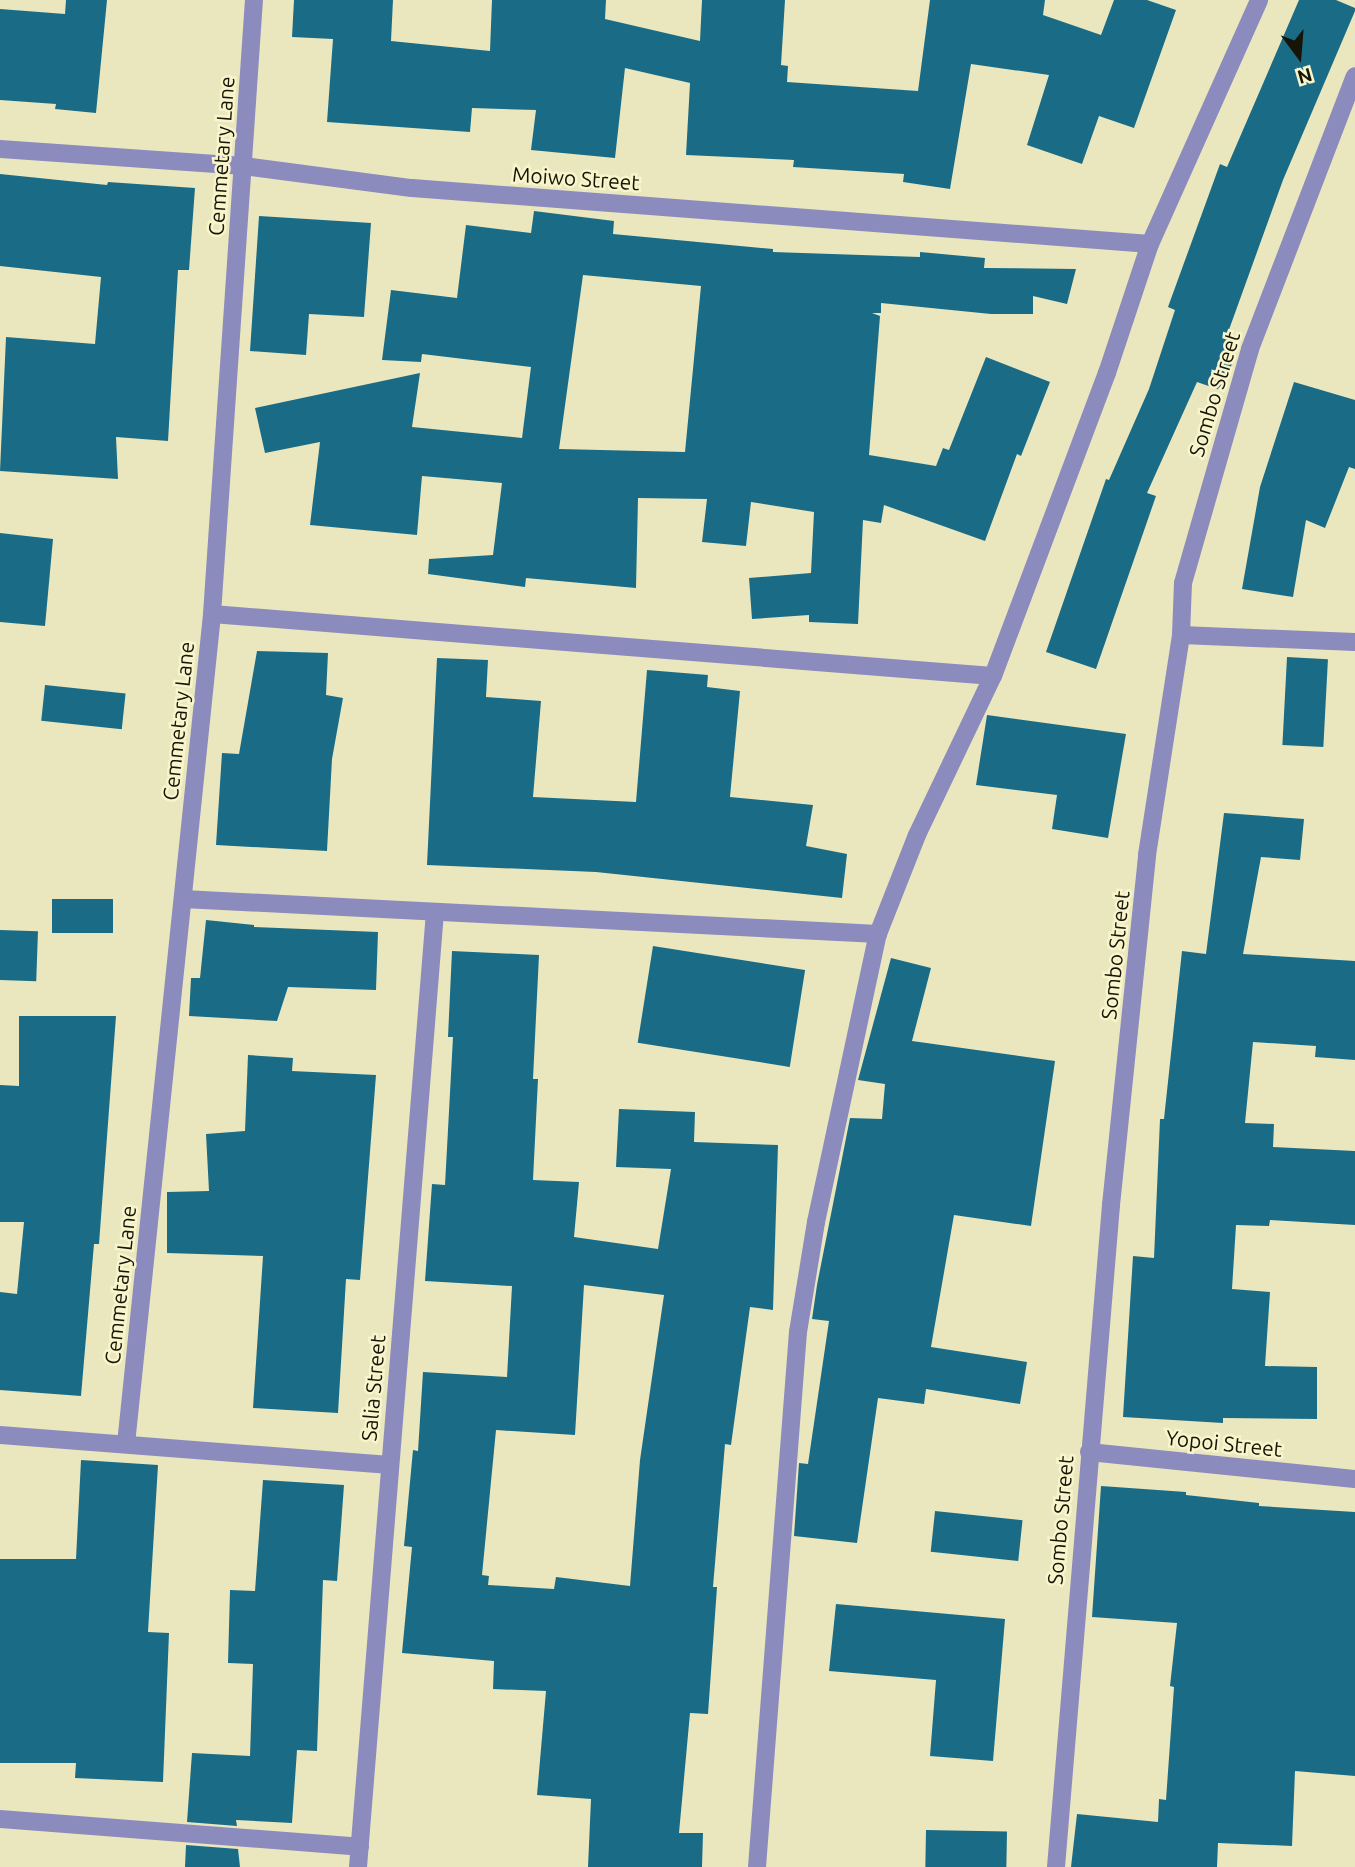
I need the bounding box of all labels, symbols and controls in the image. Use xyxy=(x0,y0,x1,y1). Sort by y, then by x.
north arrow xyxy=(1264,21,1334,91)
text: N xyxy=(1295,64,1315,89)
street label: Cemmetary Lane xyxy=(203,75,239,237)
street label: Moiwo Street xyxy=(511,161,641,195)
street label: Sombo Street xyxy=(1183,328,1245,460)
street label: Cemmetary Lane xyxy=(157,640,199,802)
street label: Sombo Street xyxy=(1096,889,1134,1021)
street label: Cemmetary Lane xyxy=(99,1204,141,1366)
street label: Salia Street xyxy=(356,1334,390,1442)
street label: Yopoi Street xyxy=(1165,1424,1283,1462)
street label: Sombo Street xyxy=(1042,1454,1078,1586)

